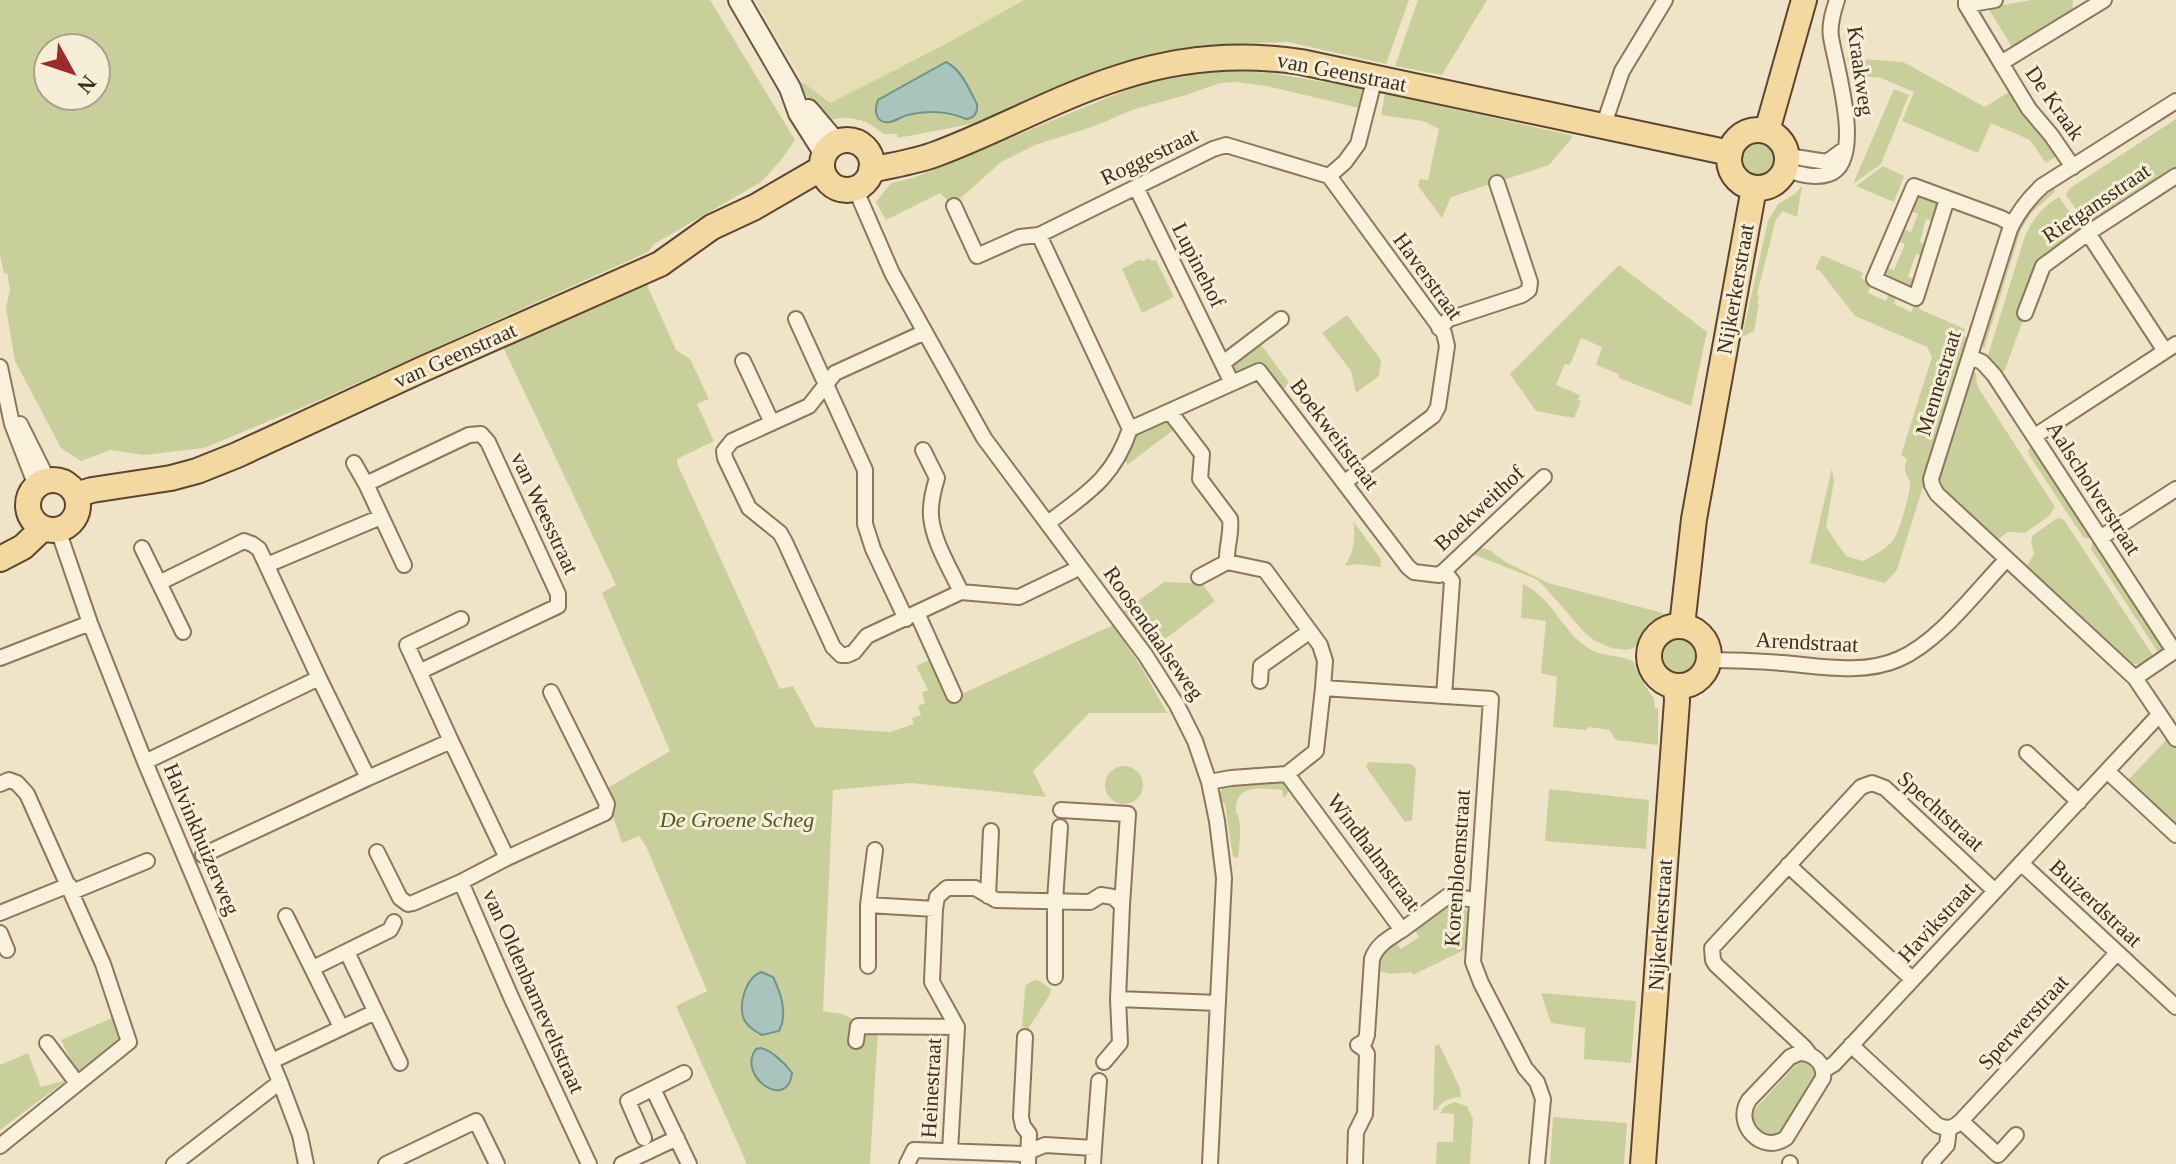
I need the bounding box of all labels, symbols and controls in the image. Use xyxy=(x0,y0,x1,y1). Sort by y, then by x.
street label: Kraakweg xyxy=(1842,24,1880,118)
north arrow xyxy=(32,32,112,112)
street label: van Geenstraat xyxy=(1275,47,1409,97)
street label: De Kraak xyxy=(2020,61,2090,145)
text: N xyxy=(72,70,102,99)
street label: Roggestraat xyxy=(1096,122,1202,190)
street label: Rietgansstraat xyxy=(2037,158,2155,248)
street label: Lupinehof xyxy=(1167,218,1231,312)
street label: Nijkerkerstraat xyxy=(1711,222,1759,356)
street label: Haverstraat xyxy=(1388,228,1468,324)
street label: van Geenstraat xyxy=(390,317,520,393)
street label: Mennestraat xyxy=(1910,327,1966,439)
street label: Boekweitstraat xyxy=(1285,374,1385,494)
street label: Aalscholverstraat xyxy=(2042,417,2146,559)
street label: van Weesstraat xyxy=(506,448,584,578)
street label: Boekweithof xyxy=(1429,460,1530,556)
street label: Roosendaalseweg xyxy=(1099,561,1209,705)
street label: Arendstraat xyxy=(1755,627,1859,657)
street label: Halvinkhuizerweg xyxy=(159,759,245,919)
street label: Spechtstraat xyxy=(1893,766,1989,856)
street label: Windhalmstraat xyxy=(1322,789,1426,915)
street label: Korenbloemstraat xyxy=(1439,789,1475,947)
park label: De Groene Scheg xyxy=(659,807,814,832)
street label: Buizerdstraat xyxy=(2045,854,2147,952)
street label: Nijkerkerstraat xyxy=(1643,858,1677,992)
street label: Havikstraat xyxy=(1892,876,1980,968)
street label: van Oldenbarneveltstraat xyxy=(478,885,590,1097)
street label: Sperwerstraat xyxy=(1973,969,2073,1075)
street label: Heinestraat xyxy=(916,1037,946,1139)

